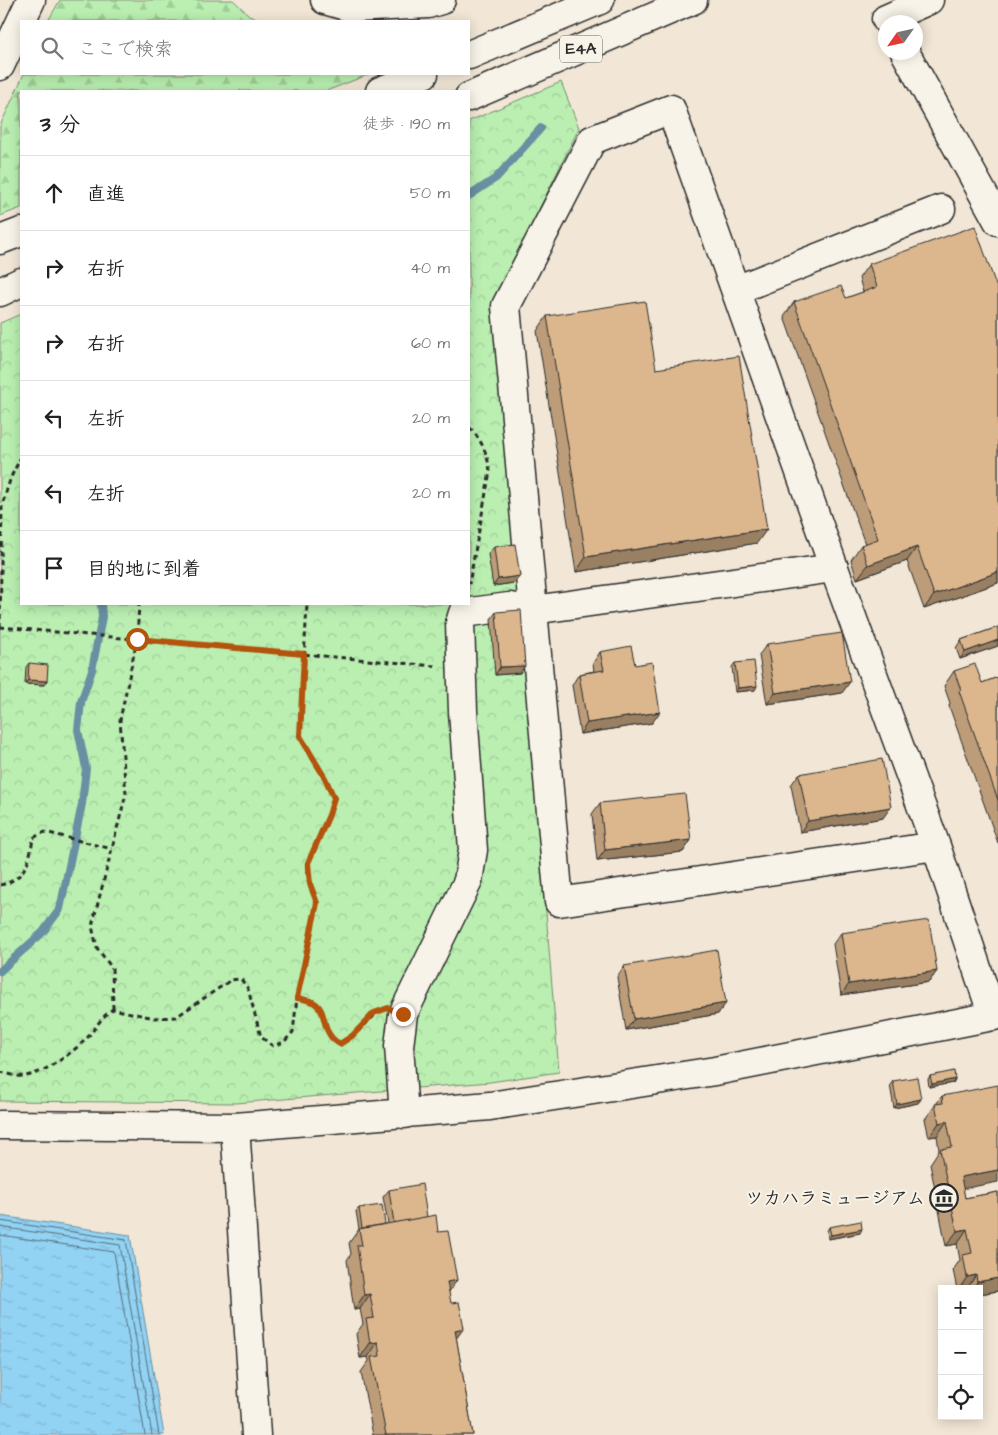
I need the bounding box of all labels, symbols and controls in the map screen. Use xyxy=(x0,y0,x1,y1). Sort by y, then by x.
north arrow xyxy=(878,15,923,60)
search box xyxy=(20,20,470,75)
icon: search xyxy=(38,34,66,62)
text: ここで検索 xyxy=(78,36,173,63)
road number: E4A xyxy=(560,36,602,62)
text: 3 分 xyxy=(40,110,80,139)
text: 徒歩 · 190 m xyxy=(363,113,450,135)
icon: ahead xyxy=(40,179,68,207)
text: 直進 xyxy=(87,181,125,208)
text: 50 m xyxy=(410,182,450,204)
icon: right xyxy=(40,254,68,282)
text: 右折 xyxy=(87,256,125,283)
text: 40 m xyxy=(410,257,450,279)
icon: right xyxy=(40,329,68,357)
text: 右折 xyxy=(87,331,125,358)
text: 60 m xyxy=(411,332,450,354)
icon: left xyxy=(40,404,68,432)
text: 左折 xyxy=(87,406,125,433)
text: 20 m xyxy=(412,407,450,429)
icon: left xyxy=(40,479,68,507)
text: 左折 xyxy=(87,481,125,508)
text: 20 m xyxy=(412,482,450,504)
icon: arrive xyxy=(40,554,68,582)
text: 目的地に到着 xyxy=(87,556,201,583)
route start xyxy=(126,628,149,651)
route end xyxy=(392,1003,415,1026)
museum icon: ツカハラミュージアム xyxy=(929,1183,959,1213)
place label: ツカハラミュージアム xyxy=(745,1186,925,1211)
map controls xyxy=(938,1285,983,1420)
button: + xyxy=(938,1285,983,1330)
button: − xyxy=(938,1330,983,1375)
button: locate xyxy=(938,1375,983,1420)

